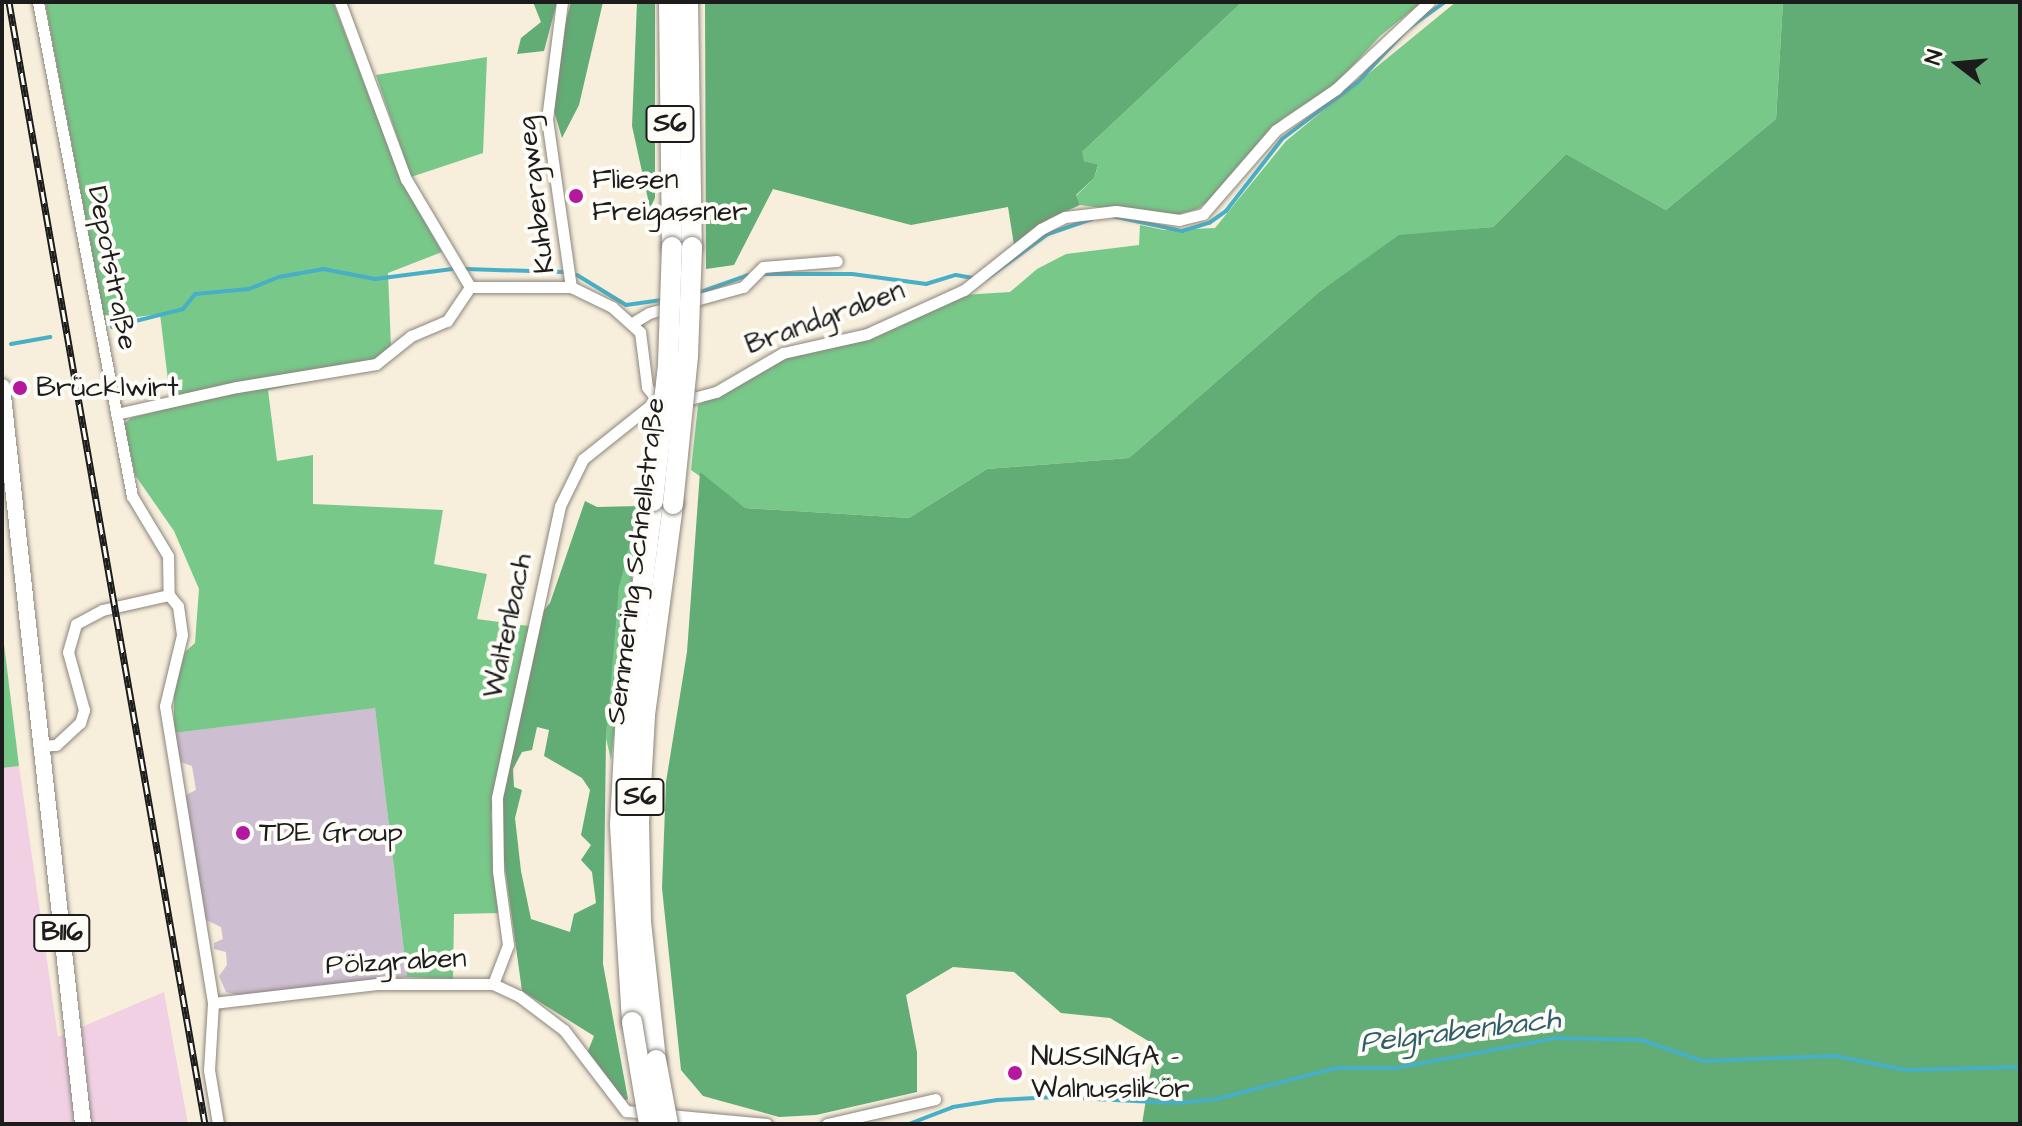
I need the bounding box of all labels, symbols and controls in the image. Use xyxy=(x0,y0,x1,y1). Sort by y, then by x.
north arrow xyxy=(1918,24,1998,104)
text: N xyxy=(1918,46,1951,68)
road number: S6 xyxy=(644,102,696,146)
street label: Kuhbergweg xyxy=(510,115,562,275)
place label: Fliesen Freigassner xyxy=(592,163,748,229)
street label: Depotstraße xyxy=(80,183,144,353)
marker: Fliesen Freigassner xyxy=(567,187,585,205)
street label: Brandgraben xyxy=(741,274,909,362)
place label: Brücklwirt xyxy=(36,371,179,405)
marker: Brücklwirt xyxy=(11,379,29,397)
street label: Semmering Schnellstraße xyxy=(599,396,673,726)
street label: Waltenbach xyxy=(476,551,540,701)
road number: S6 xyxy=(614,775,666,819)
place label: TDE Group xyxy=(259,816,403,850)
marker: TDE Group xyxy=(234,824,252,842)
road number: B116 xyxy=(32,911,92,955)
street label: Pölzgraben xyxy=(325,942,467,982)
water label: Pelgrabenbach xyxy=(1358,1001,1562,1061)
place label: NUSSINGA - Walnusslikör xyxy=(1031,1040,1189,1106)
marker: NUSSINGA - Walnusslikör xyxy=(1006,1064,1024,1082)

